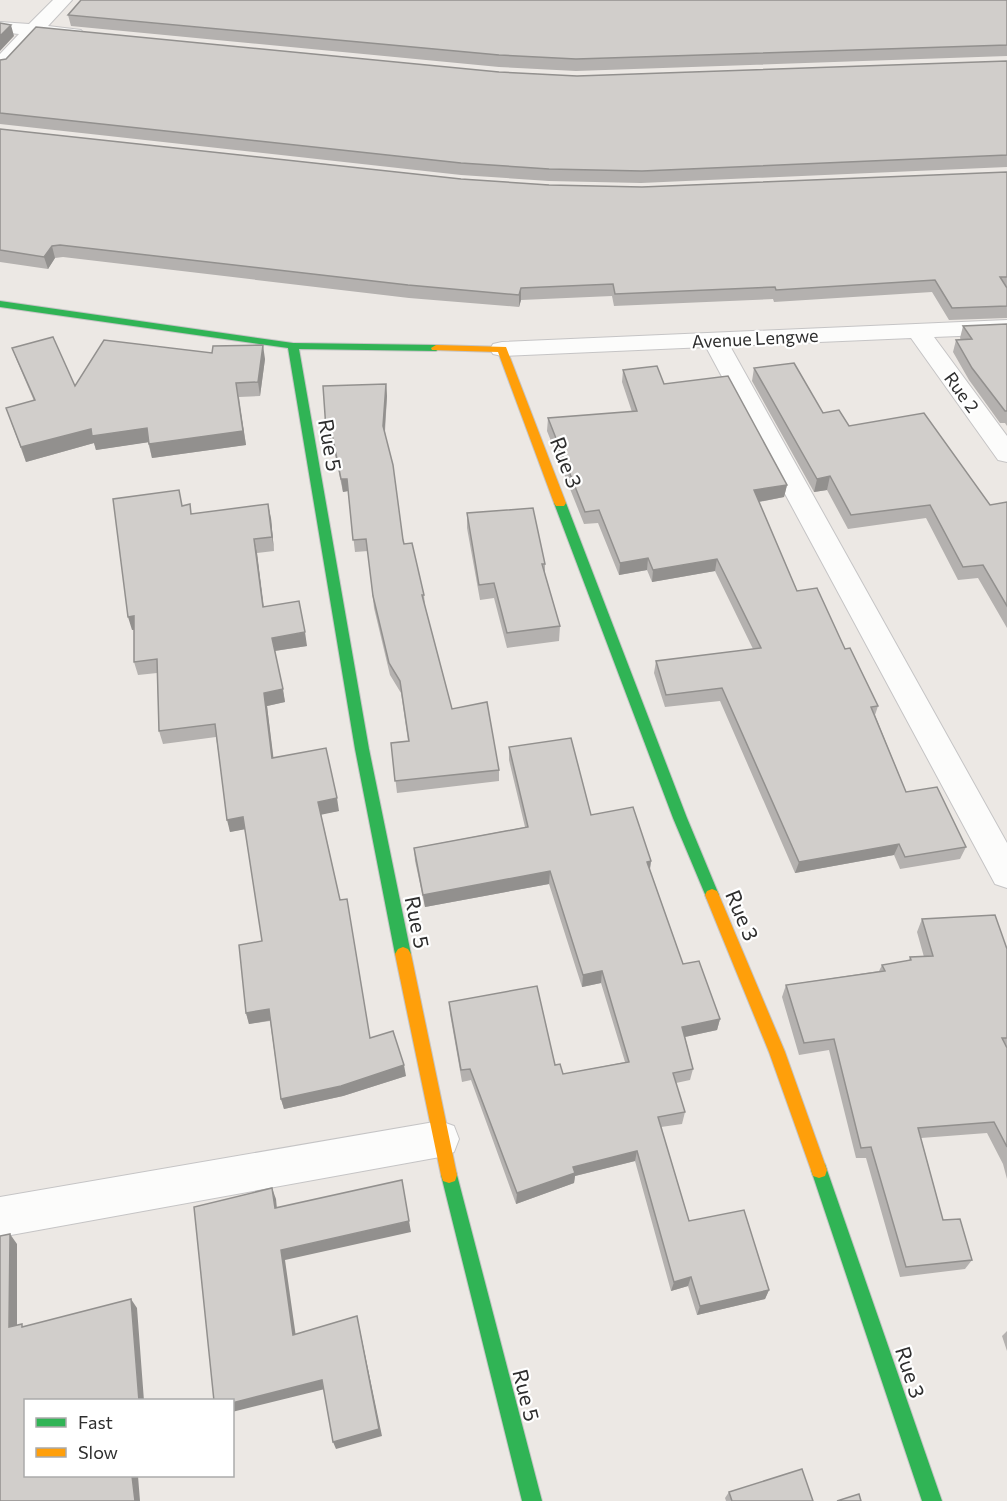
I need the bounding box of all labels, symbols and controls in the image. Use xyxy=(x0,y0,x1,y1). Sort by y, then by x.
street label: Avenue Lengwe xyxy=(691,324,819,352)
street label: Rue 2 xyxy=(940,367,984,417)
street label: Rue 5 xyxy=(314,417,348,473)
street label: Rue 3 xyxy=(546,433,588,491)
street label: Rue 3 xyxy=(721,886,765,944)
street label: Rue 5 xyxy=(401,894,435,950)
street label: Rue 3 xyxy=(891,1343,931,1401)
street label: Rue 5 xyxy=(508,1366,546,1424)
legend xyxy=(24,1399,234,1477)
text: Fast xyxy=(78,1411,113,1433)
text: Slow xyxy=(78,1441,118,1463)

